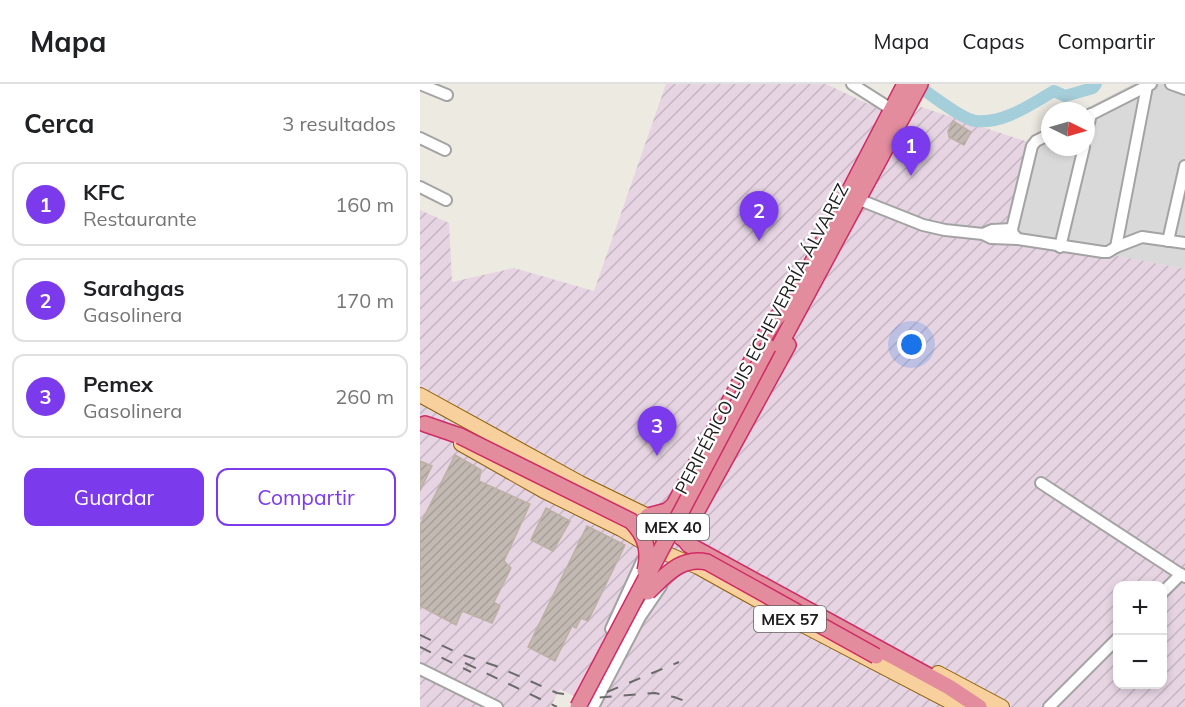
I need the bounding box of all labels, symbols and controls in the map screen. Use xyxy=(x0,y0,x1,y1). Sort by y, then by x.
text: Mapa xyxy=(30,24,106,59)
text: Mapa xyxy=(874,28,929,54)
text: Capas xyxy=(962,28,1025,54)
text: Compartir xyxy=(1058,28,1155,54)
north arrow xyxy=(1041,102,1095,156)
text: Cerca xyxy=(24,107,94,140)
text: 3 resultados xyxy=(282,111,396,136)
pin: 1 xyxy=(892,126,930,176)
text: KFC xyxy=(83,178,125,206)
street label: PERIFÉRICO LUIS ECHEVERRÍA ÁLVAREZ xyxy=(670,179,854,498)
text: 1 xyxy=(40,192,52,217)
text: 160 m xyxy=(335,192,394,217)
pin: 2 xyxy=(740,192,778,241)
text: Restaurante xyxy=(83,206,197,231)
text: Sarahgas xyxy=(83,274,185,302)
text: 2 xyxy=(40,288,52,313)
text: 170 m xyxy=(335,288,394,313)
text: Gasolinera xyxy=(83,302,182,327)
your location xyxy=(897,330,926,359)
text: Pemex xyxy=(83,370,153,398)
text: 3 xyxy=(40,384,52,409)
text: 260 m xyxy=(335,384,394,409)
text: Gasolinera xyxy=(83,398,182,423)
pin: 3 xyxy=(638,406,676,456)
button: Guardar xyxy=(24,468,204,526)
button: Compartir xyxy=(216,468,396,526)
road number: MEX 40 xyxy=(637,514,709,540)
map controls xyxy=(1113,581,1167,689)
button: + xyxy=(1113,581,1167,635)
road number: MEX 57 xyxy=(754,606,826,632)
button: − xyxy=(1113,635,1167,689)

